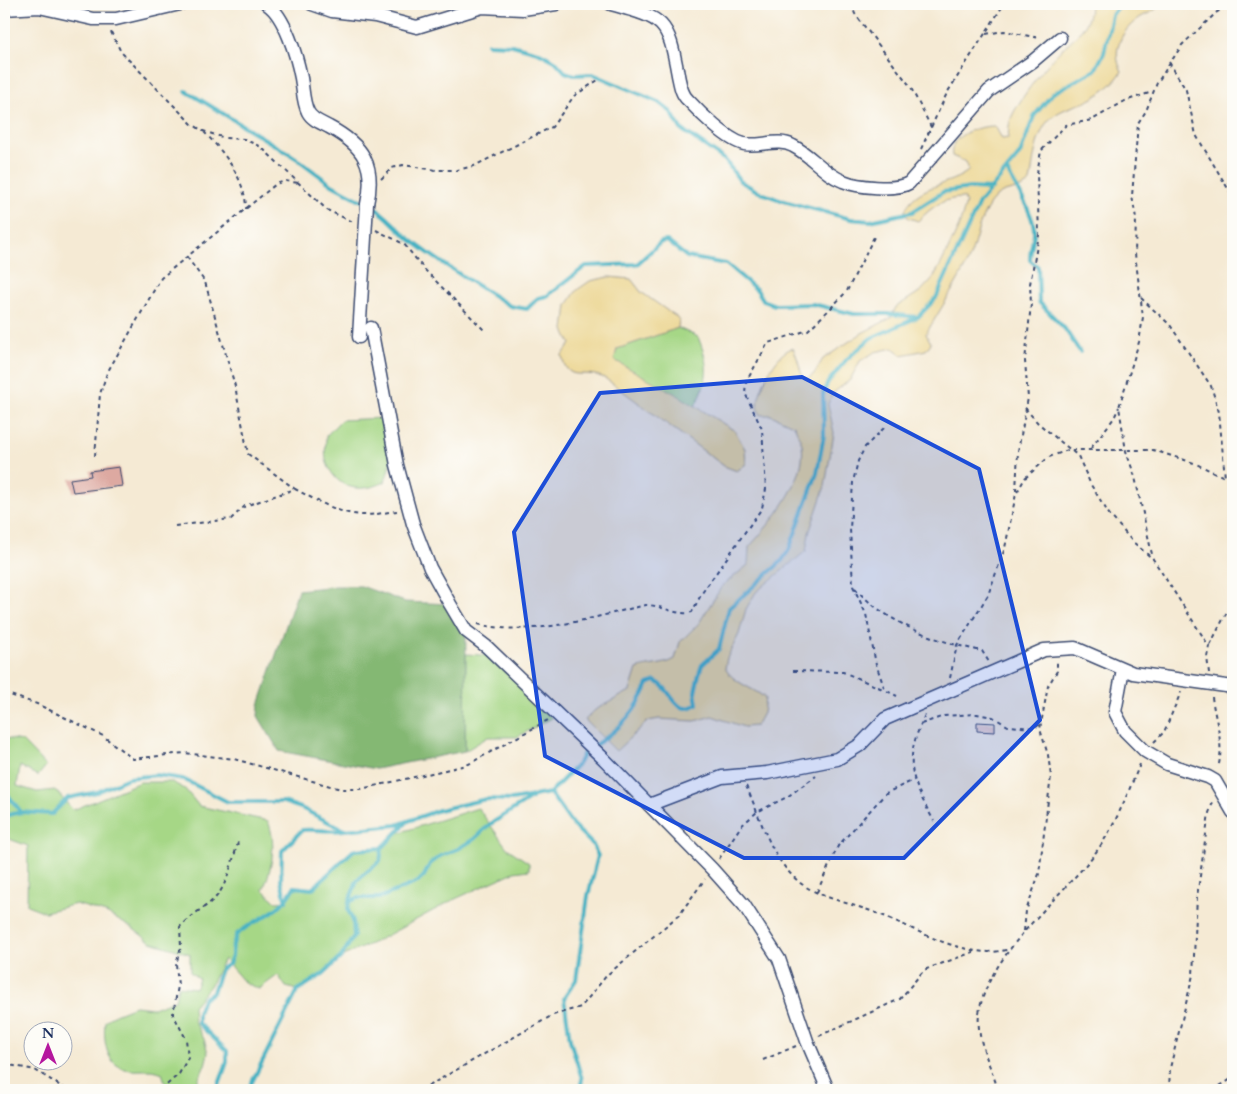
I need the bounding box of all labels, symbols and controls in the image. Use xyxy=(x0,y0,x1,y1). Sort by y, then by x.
north arrow xyxy=(22,1022,72,1072)
text: N xyxy=(42,1024,54,1043)

